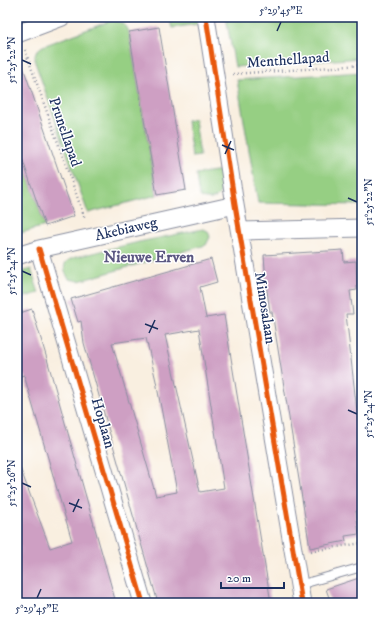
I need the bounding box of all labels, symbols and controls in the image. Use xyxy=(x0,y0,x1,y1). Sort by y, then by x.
text: 5°29'45"E xyxy=(259,5,303,17)
text: 51°25'22"N xyxy=(6,36,18,84)
street label: Menthellapad xyxy=(246,48,331,72)
street label: Prunellapad xyxy=(44,95,86,170)
text: 51°25'22"N xyxy=(363,178,375,226)
street label: Akebiaweg xyxy=(93,212,160,245)
text: 51°25'24"N xyxy=(6,247,18,295)
district label: Nieuwe Erven xyxy=(104,247,195,267)
street label: Mimosalaan xyxy=(250,271,280,345)
text: 51°25'24"N xyxy=(363,390,375,438)
street label: Hoplaan xyxy=(87,395,119,451)
text: 51°25'26"N xyxy=(6,459,18,507)
scale bar xyxy=(221,564,284,590)
text: 20 m xyxy=(227,571,251,586)
text: 5°29'45"E xyxy=(15,603,59,615)

